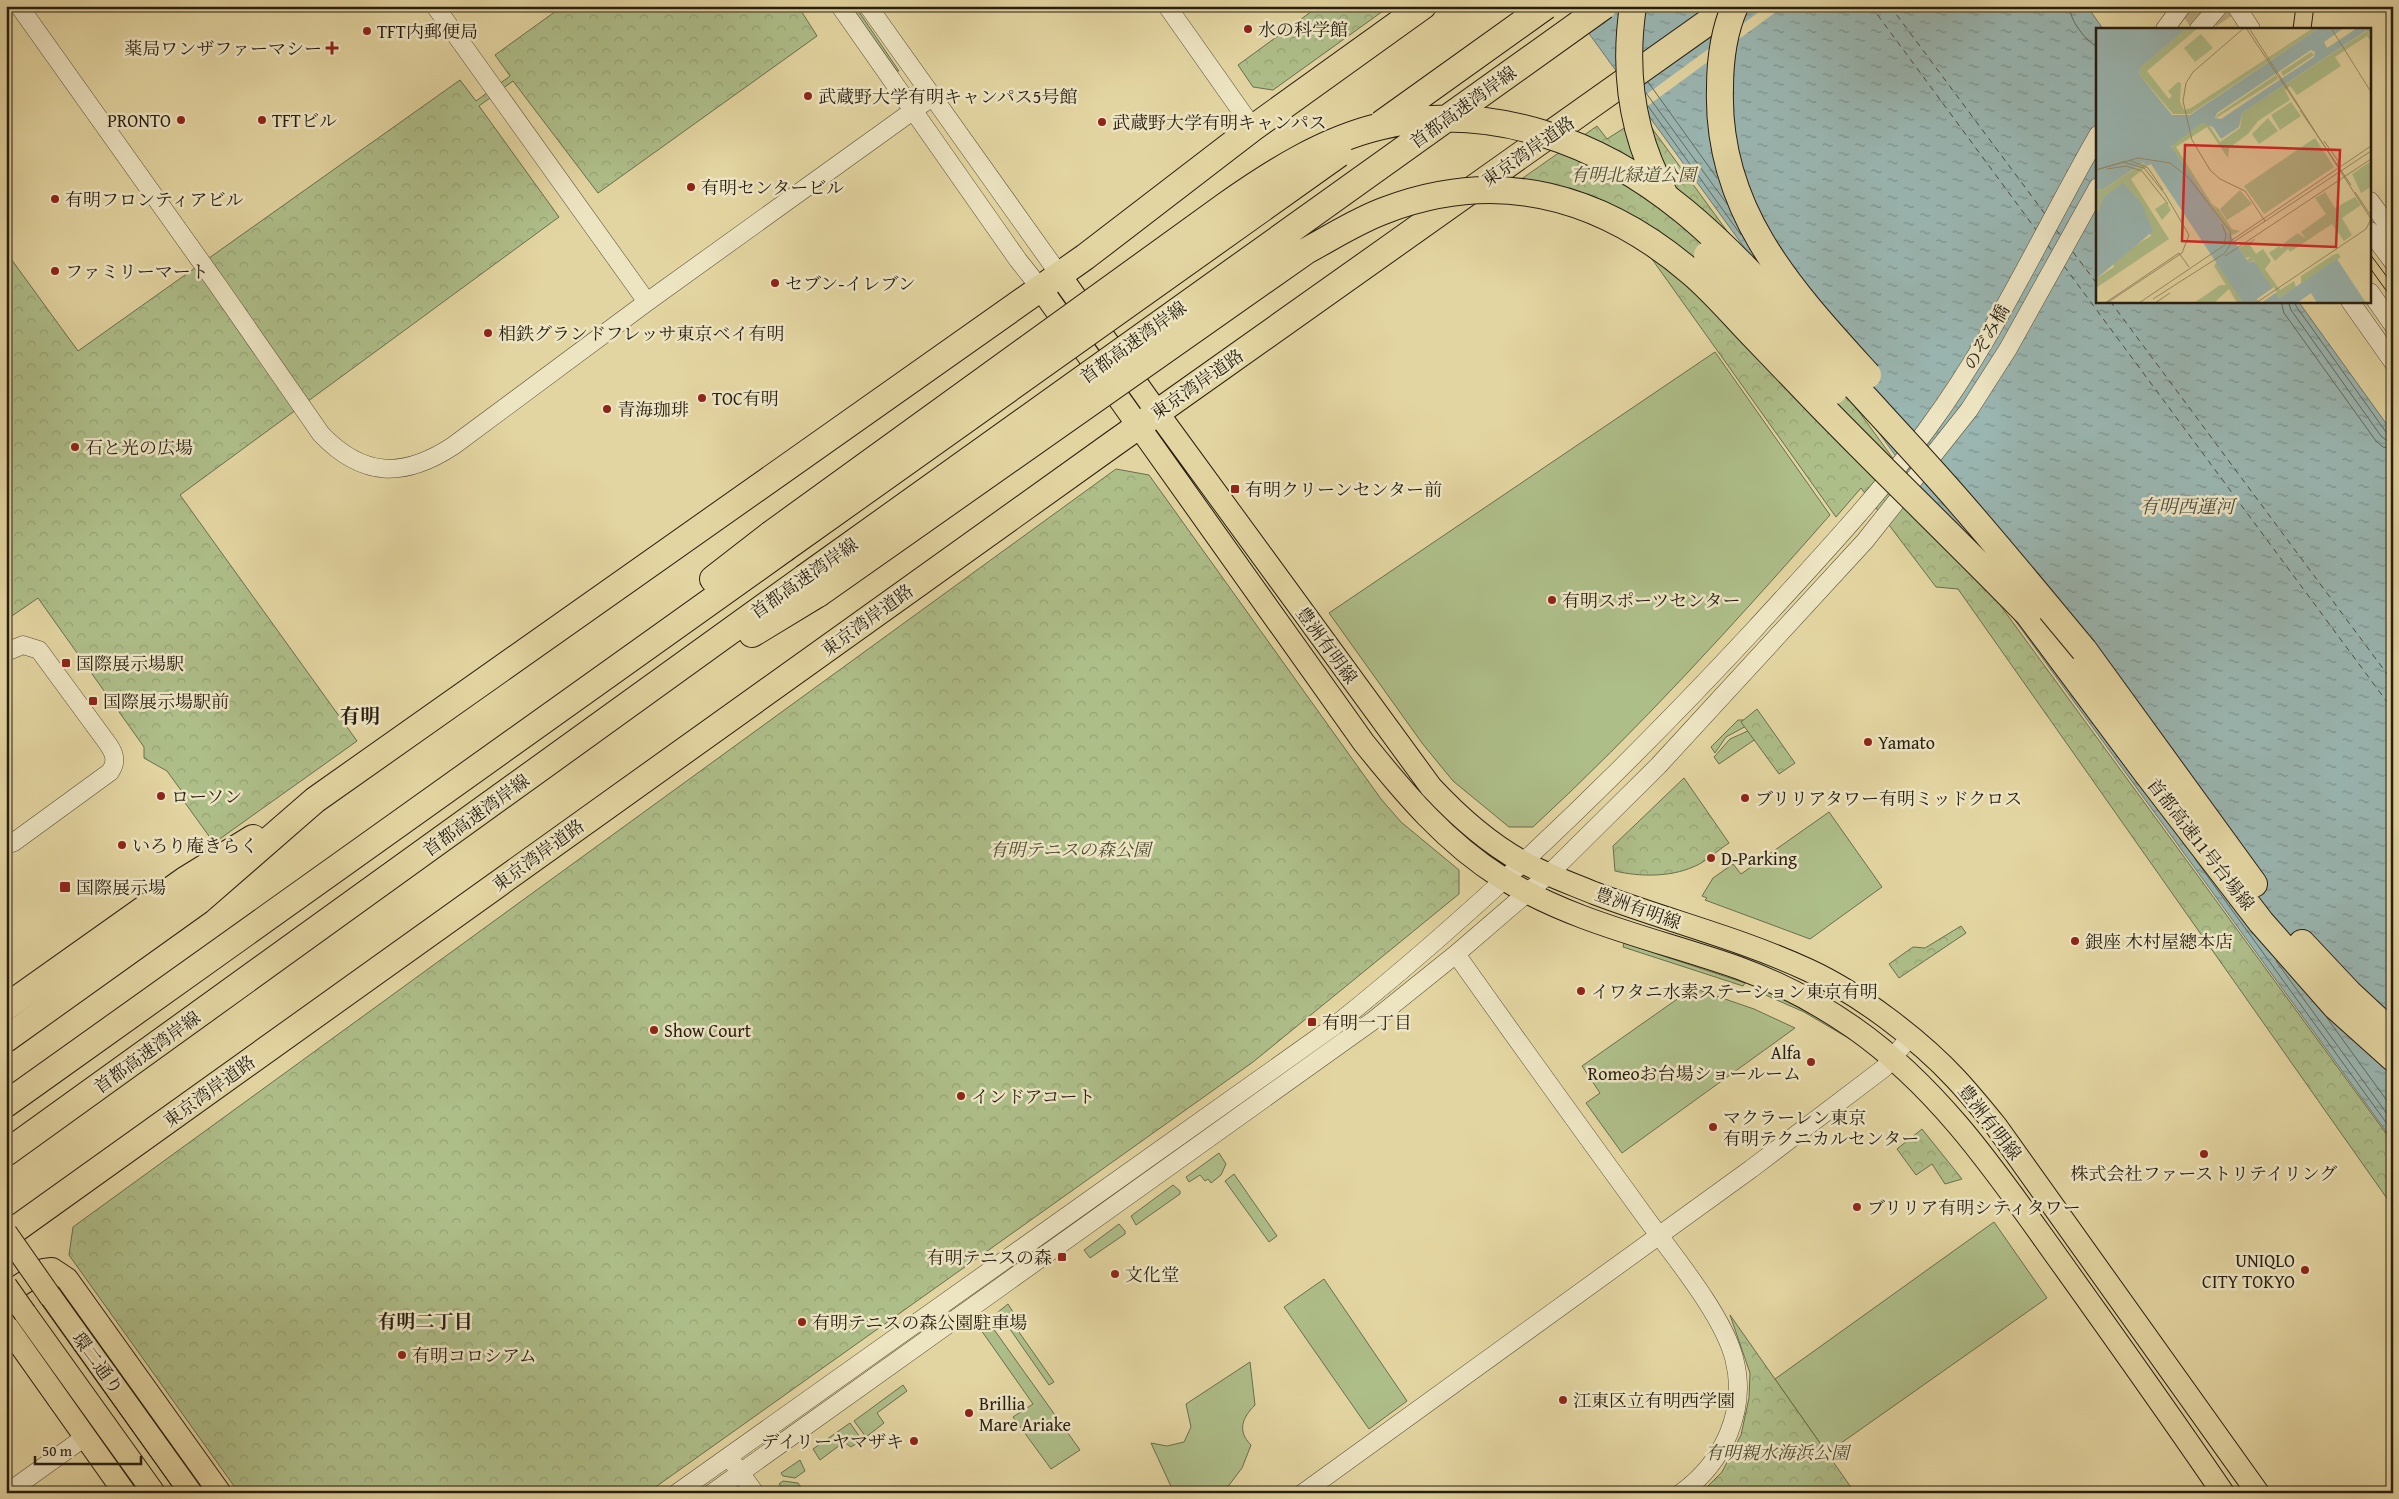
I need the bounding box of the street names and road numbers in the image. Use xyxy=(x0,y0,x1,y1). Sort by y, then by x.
street label: 首都高速湾岸線 xyxy=(1404,59,1522,155)
street label: 東京湾岸道路 xyxy=(1476,109,1580,193)
street label: 首都高速湾岸線 xyxy=(1074,294,1192,390)
street label: のぞみ橋 xyxy=(1956,299,2016,375)
street label: 東京湾岸道路 xyxy=(1145,342,1249,426)
street label: 首都高速湾岸線 xyxy=(745,531,863,625)
street label: 東京湾岸道路 xyxy=(815,577,919,663)
street label: 豊洲有明線 xyxy=(1290,601,1364,689)
street label: 首都高速湾岸線 xyxy=(417,767,535,863)
street label: 首都高速11号台場線 xyxy=(2141,772,2261,916)
street label: 東京湾岸道路 xyxy=(486,812,590,898)
street label: 豊洲有明線 xyxy=(1591,880,1685,936)
street label: 首都高速湾岸線 xyxy=(88,1004,206,1100)
street label: 東京湾岸道路 xyxy=(157,1048,261,1134)
street label: 豊洲有明線 xyxy=(1952,1078,2028,1166)
street label: 環二通り xyxy=(66,1326,130,1400)

